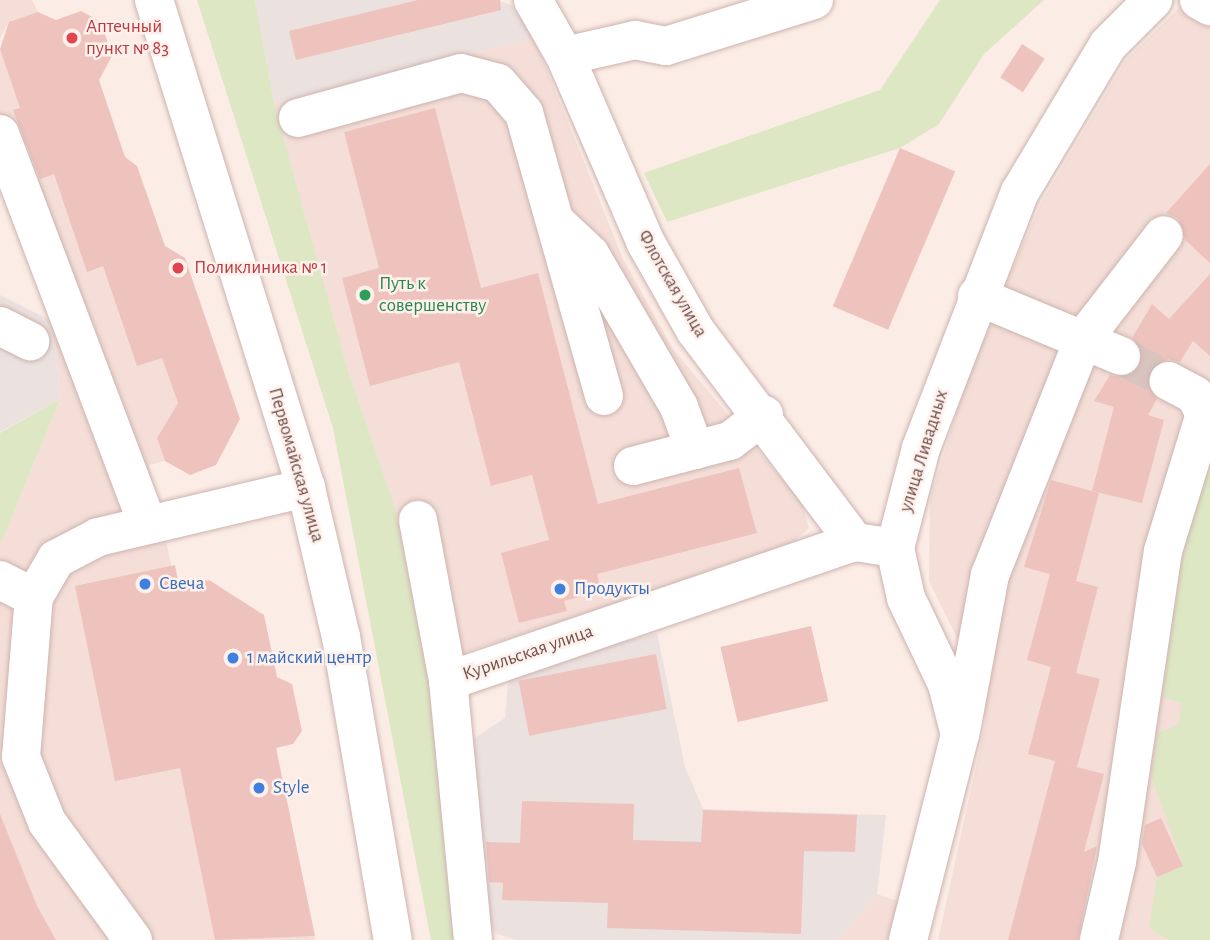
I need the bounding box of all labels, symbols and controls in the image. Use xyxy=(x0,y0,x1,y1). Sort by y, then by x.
place label: Аптечный пункт № 83 xyxy=(86,16,169,60)
marker: Аптечный пункт № 83 xyxy=(64,30,80,46)
street label: Флотская улица xyxy=(632,226,712,342)
place label: Поликлиника № 1 xyxy=(194,257,327,279)
marker: Поликлиника № 1 xyxy=(168,258,188,278)
place label: Путь к совершенству xyxy=(379,273,486,317)
marker: Путь к совершенству xyxy=(357,287,373,303)
street label: Первомайская улица xyxy=(263,385,329,545)
street label: улица Ливадных xyxy=(895,387,953,515)
place label: Свеча xyxy=(159,573,204,595)
marker: Свеча xyxy=(137,576,153,592)
place label: Продукты xyxy=(574,578,650,600)
marker: Продукты xyxy=(552,581,568,597)
street label: Курильская улица xyxy=(460,620,596,686)
place label: 1 майский центр xyxy=(247,647,372,669)
marker: 1 майский центр xyxy=(225,650,241,666)
place label: Style xyxy=(273,777,310,799)
marker: Style xyxy=(251,780,267,796)

